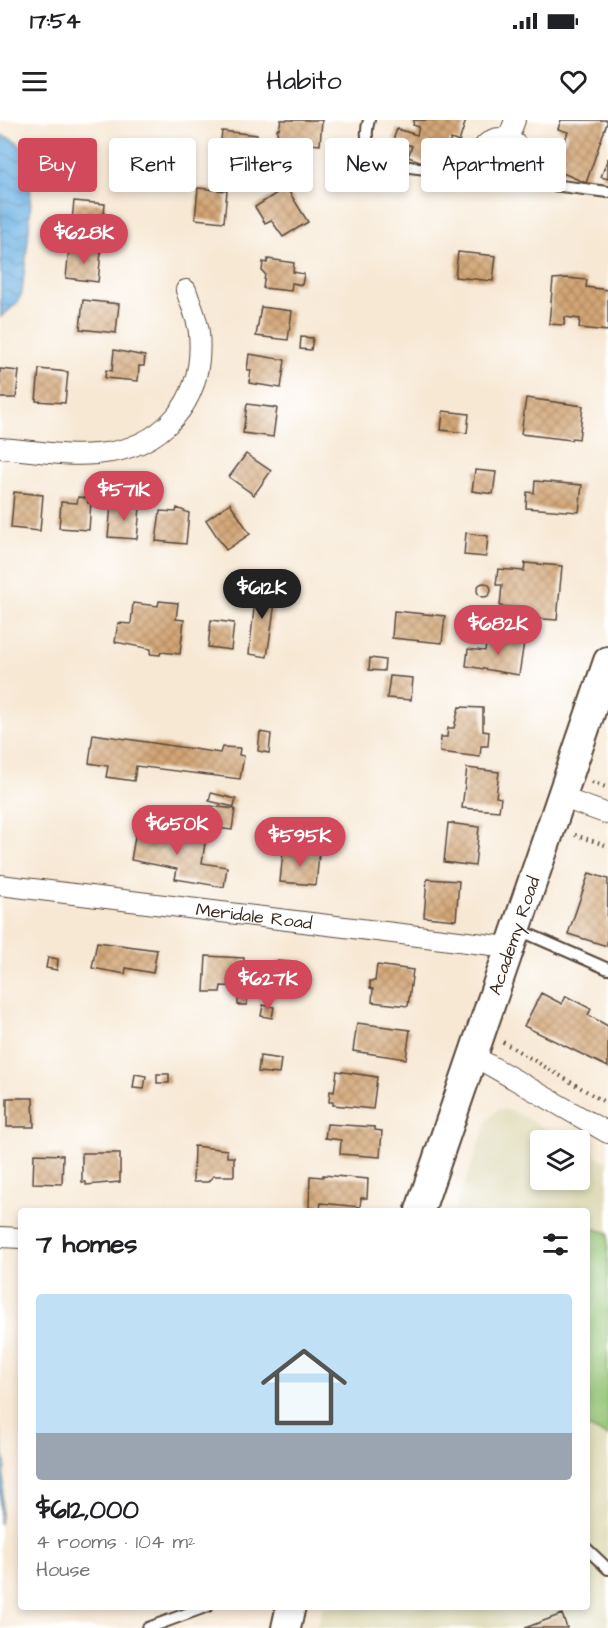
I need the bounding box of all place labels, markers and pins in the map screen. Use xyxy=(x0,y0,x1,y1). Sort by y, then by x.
pin: $628K xyxy=(42,214,126,265)
pin: $571K xyxy=(82,471,166,522)
pin: $612K xyxy=(220,569,304,620)
pin: $682K xyxy=(456,605,540,656)
pin: $650K xyxy=(135,805,219,856)
pin: $595K xyxy=(258,817,342,868)
pin: $627K xyxy=(226,960,310,1011)

